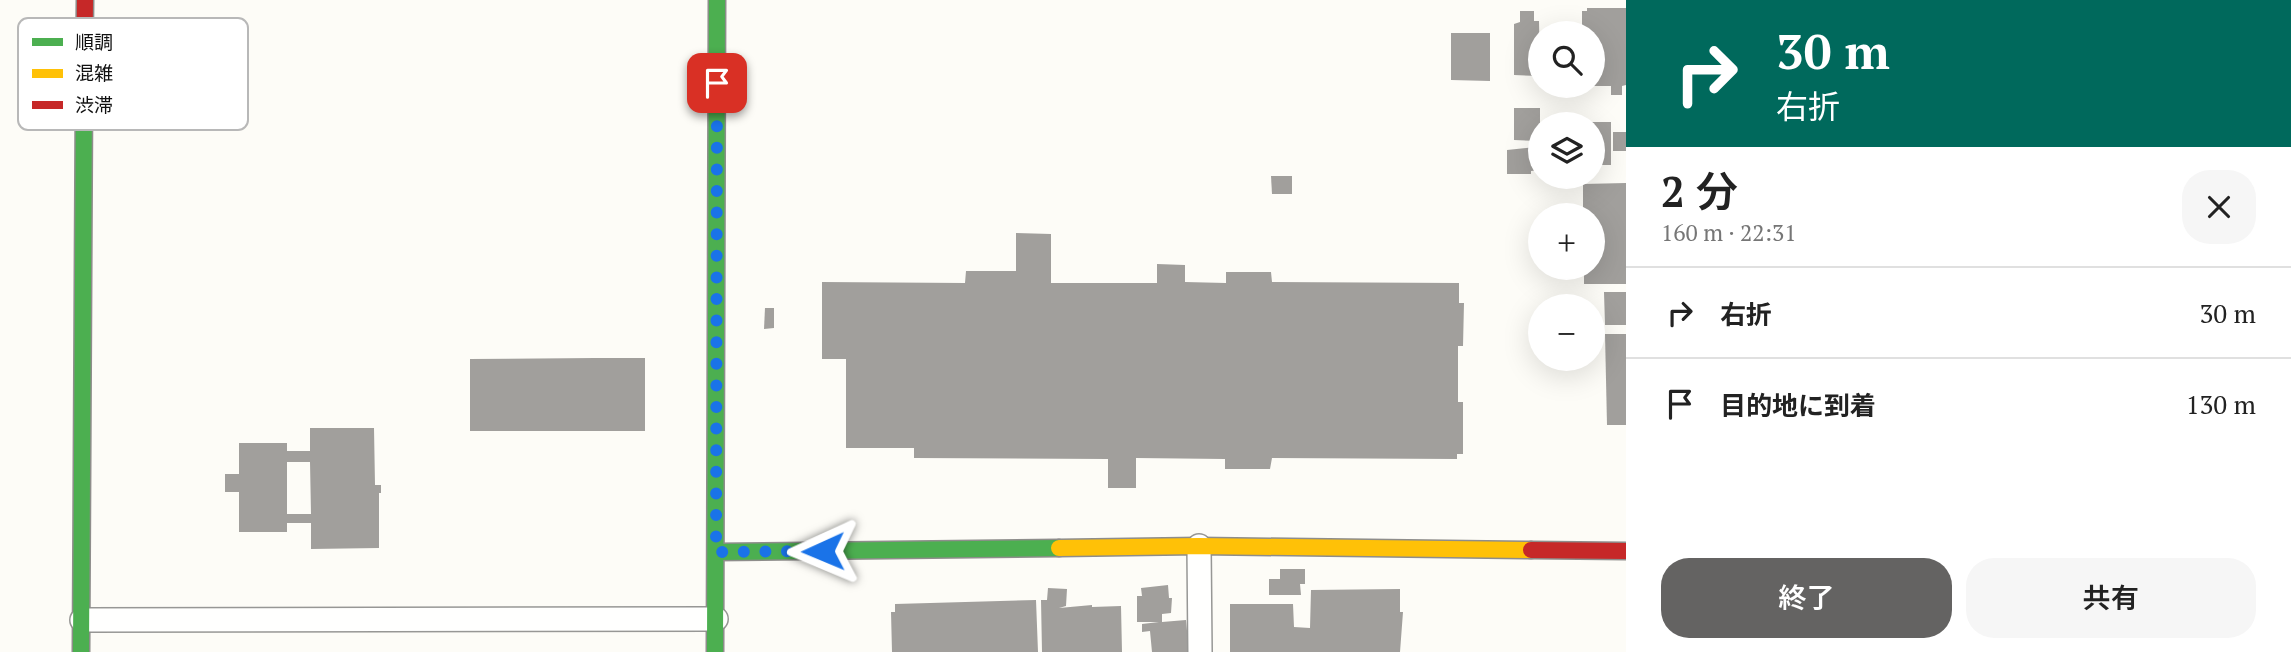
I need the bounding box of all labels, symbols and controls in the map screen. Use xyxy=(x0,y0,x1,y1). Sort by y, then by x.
legend xyxy=(18,18,248,130)
text: 30 m xyxy=(1776,18,1890,83)
map controls xyxy=(1528,21,1605,371)
button: search xyxy=(1528,21,1605,98)
icon: right xyxy=(1661,28,1752,119)
text: 順調 xyxy=(75,29,113,54)
pin xyxy=(687,53,747,113)
text: 混雑 xyxy=(75,60,113,85)
icon: arrive xyxy=(698,64,736,102)
text: 右折 xyxy=(1776,85,1840,127)
text: 渋滞 xyxy=(75,92,113,117)
button: layers xyxy=(1528,112,1605,189)
text: 2 分 xyxy=(1661,163,1738,219)
button: close xyxy=(2182,170,2256,244)
button: + xyxy=(1528,203,1605,280)
text: 160 m · 22:31 xyxy=(1661,217,1796,248)
button: − xyxy=(1528,294,1605,371)
icon: right xyxy=(1661,294,1699,332)
text: 30 m xyxy=(2200,296,2256,330)
text: 右折 xyxy=(1720,297,1772,331)
icon: arrive xyxy=(1661,385,1699,423)
text: 130 m xyxy=(2186,387,2256,421)
text: 目的地に到着 xyxy=(1720,388,1876,422)
position arrow xyxy=(786,514,860,588)
button: 終了 xyxy=(1661,558,1952,638)
button: 共有 xyxy=(1966,558,2256,638)

